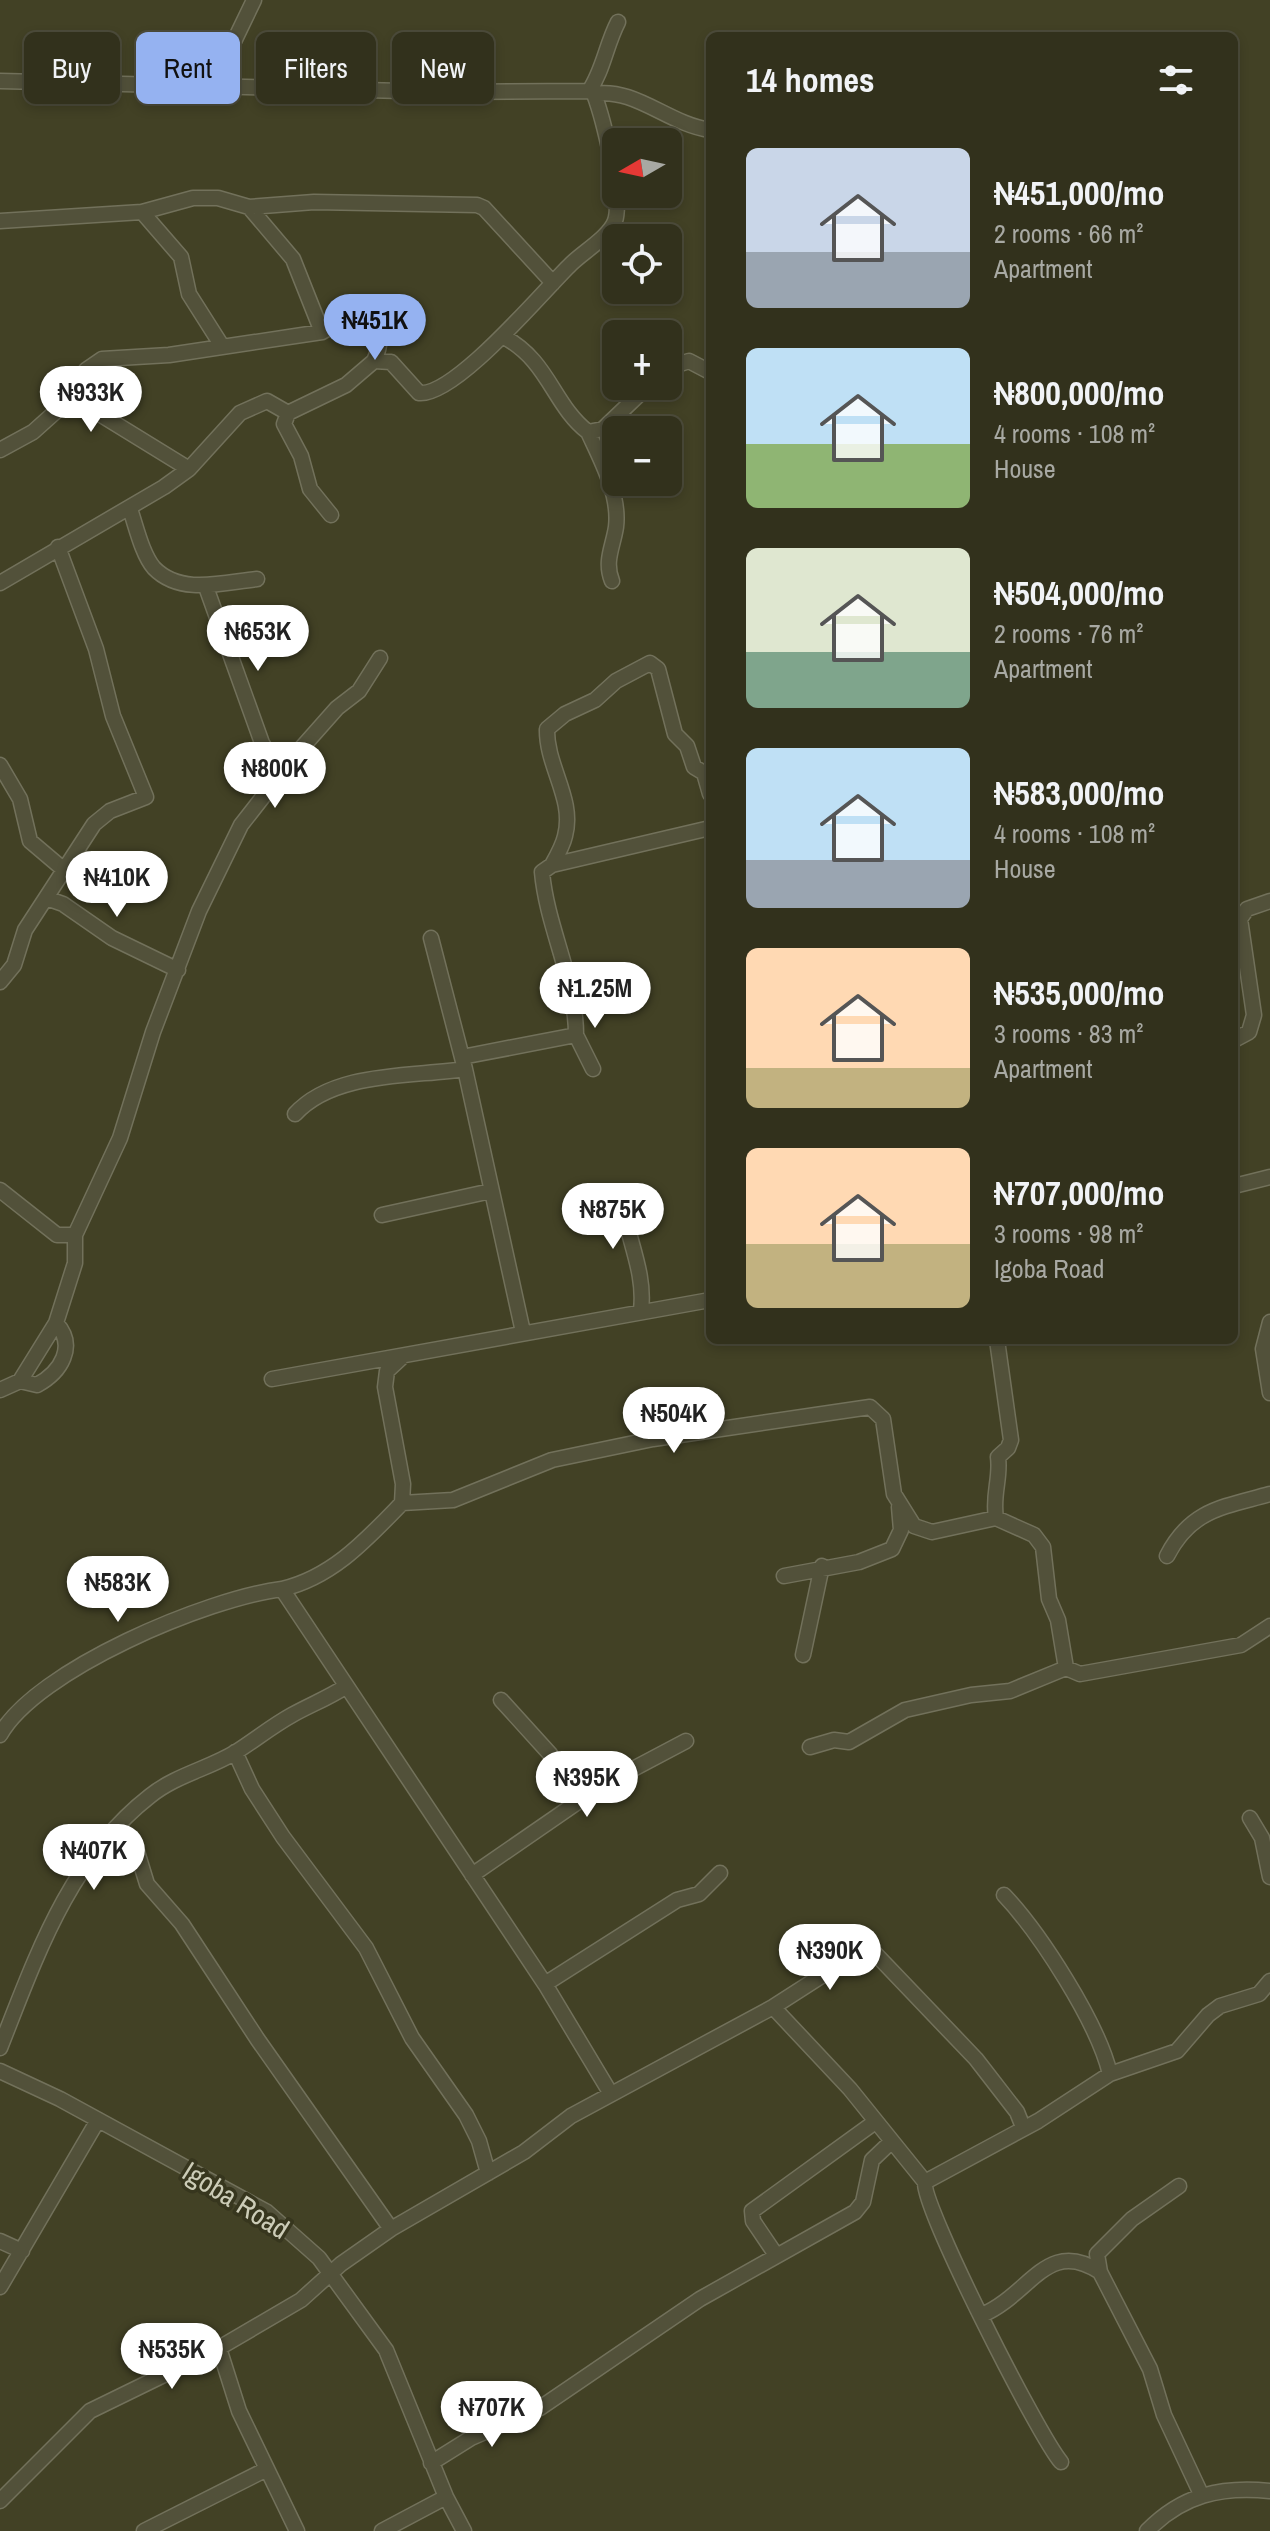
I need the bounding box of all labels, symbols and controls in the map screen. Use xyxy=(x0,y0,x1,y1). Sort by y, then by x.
chip: Buy xyxy=(24,32,120,104)
chip: Rent xyxy=(136,32,240,104)
chip: Filters xyxy=(256,32,376,104)
chip: New xyxy=(392,32,494,104)
text: 14 homes xyxy=(746,57,875,103)
icon: filters xyxy=(1154,58,1198,102)
north arrow xyxy=(602,128,682,208)
map controls xyxy=(602,128,682,496)
text: ₦451,000/mo xyxy=(994,170,1164,216)
icon: home xyxy=(810,180,906,276)
text: 2 rooms · 66 m² xyxy=(994,216,1143,251)
button: locate xyxy=(602,224,682,304)
text: Apartment xyxy=(994,251,1092,286)
pin: ₦451K xyxy=(319,294,431,362)
text: ₦451K xyxy=(342,302,408,337)
button: + xyxy=(602,320,682,400)
pin: ₦933K xyxy=(35,366,147,434)
text: ₦800,000/mo xyxy=(994,370,1164,416)
text: ₦933K xyxy=(58,374,124,409)
icon: home xyxy=(810,380,906,476)
button: − xyxy=(602,416,682,496)
text: 4 rooms · 108 m² xyxy=(994,416,1155,451)
text: House xyxy=(994,451,1056,486)
text: ₦504,000/mo xyxy=(994,570,1164,616)
icon: home xyxy=(810,580,906,676)
pin: ₦653K xyxy=(202,605,314,673)
text: ₦653K xyxy=(225,613,291,648)
text: 2 rooms · 76 m² xyxy=(994,616,1143,651)
text: Apartment xyxy=(994,651,1092,686)
pin: ₦800K xyxy=(219,742,331,810)
text: ₦800K xyxy=(242,750,308,785)
text: ₦583,000/mo xyxy=(994,770,1164,816)
icon: home xyxy=(810,780,906,876)
text: 4 rooms · 108 m² xyxy=(994,816,1155,851)
pin: ₦410K xyxy=(61,851,173,919)
text: House xyxy=(994,851,1056,886)
text: ₦410K xyxy=(84,859,150,894)
pin: ₦1.25M xyxy=(530,962,660,1030)
text: ₦1.25M xyxy=(558,970,632,1005)
text: ₦535,000/mo xyxy=(994,970,1164,1016)
icon: home xyxy=(810,980,906,1076)
text: 3 rooms · 83 m² xyxy=(994,1016,1143,1051)
text: Apartment xyxy=(994,1051,1092,1086)
text: ₦707,000/mo xyxy=(994,1170,1164,1216)
icon: home xyxy=(810,1180,906,1276)
pin: ₦875K xyxy=(557,1183,669,1251)
text: ₦875K xyxy=(580,1191,646,1226)
text: 3 rooms · 98 m² xyxy=(994,1216,1143,1251)
text: Igoba Road xyxy=(994,1251,1104,1286)
pin: ₦504K xyxy=(618,1387,730,1455)
text: ₦504K xyxy=(641,1395,707,1430)
pin: ₦583K xyxy=(62,1556,174,1624)
text: ₦583K xyxy=(85,1564,151,1599)
pin: ₦395K xyxy=(531,1751,643,1819)
text: ₦395K xyxy=(554,1759,620,1794)
pin: ₦407K xyxy=(38,1824,150,1892)
text: ₦407K xyxy=(61,1832,127,1867)
pin: ₦390K xyxy=(774,1924,886,1992)
text: ₦390K xyxy=(797,1932,863,1967)
street label: Igoba Road xyxy=(176,2152,296,2248)
pin: ₦535K xyxy=(116,2323,228,2391)
text: ₦535K xyxy=(139,2331,205,2366)
pin: ₦707K xyxy=(436,2381,548,2449)
text: ₦707K xyxy=(459,2389,525,2424)

